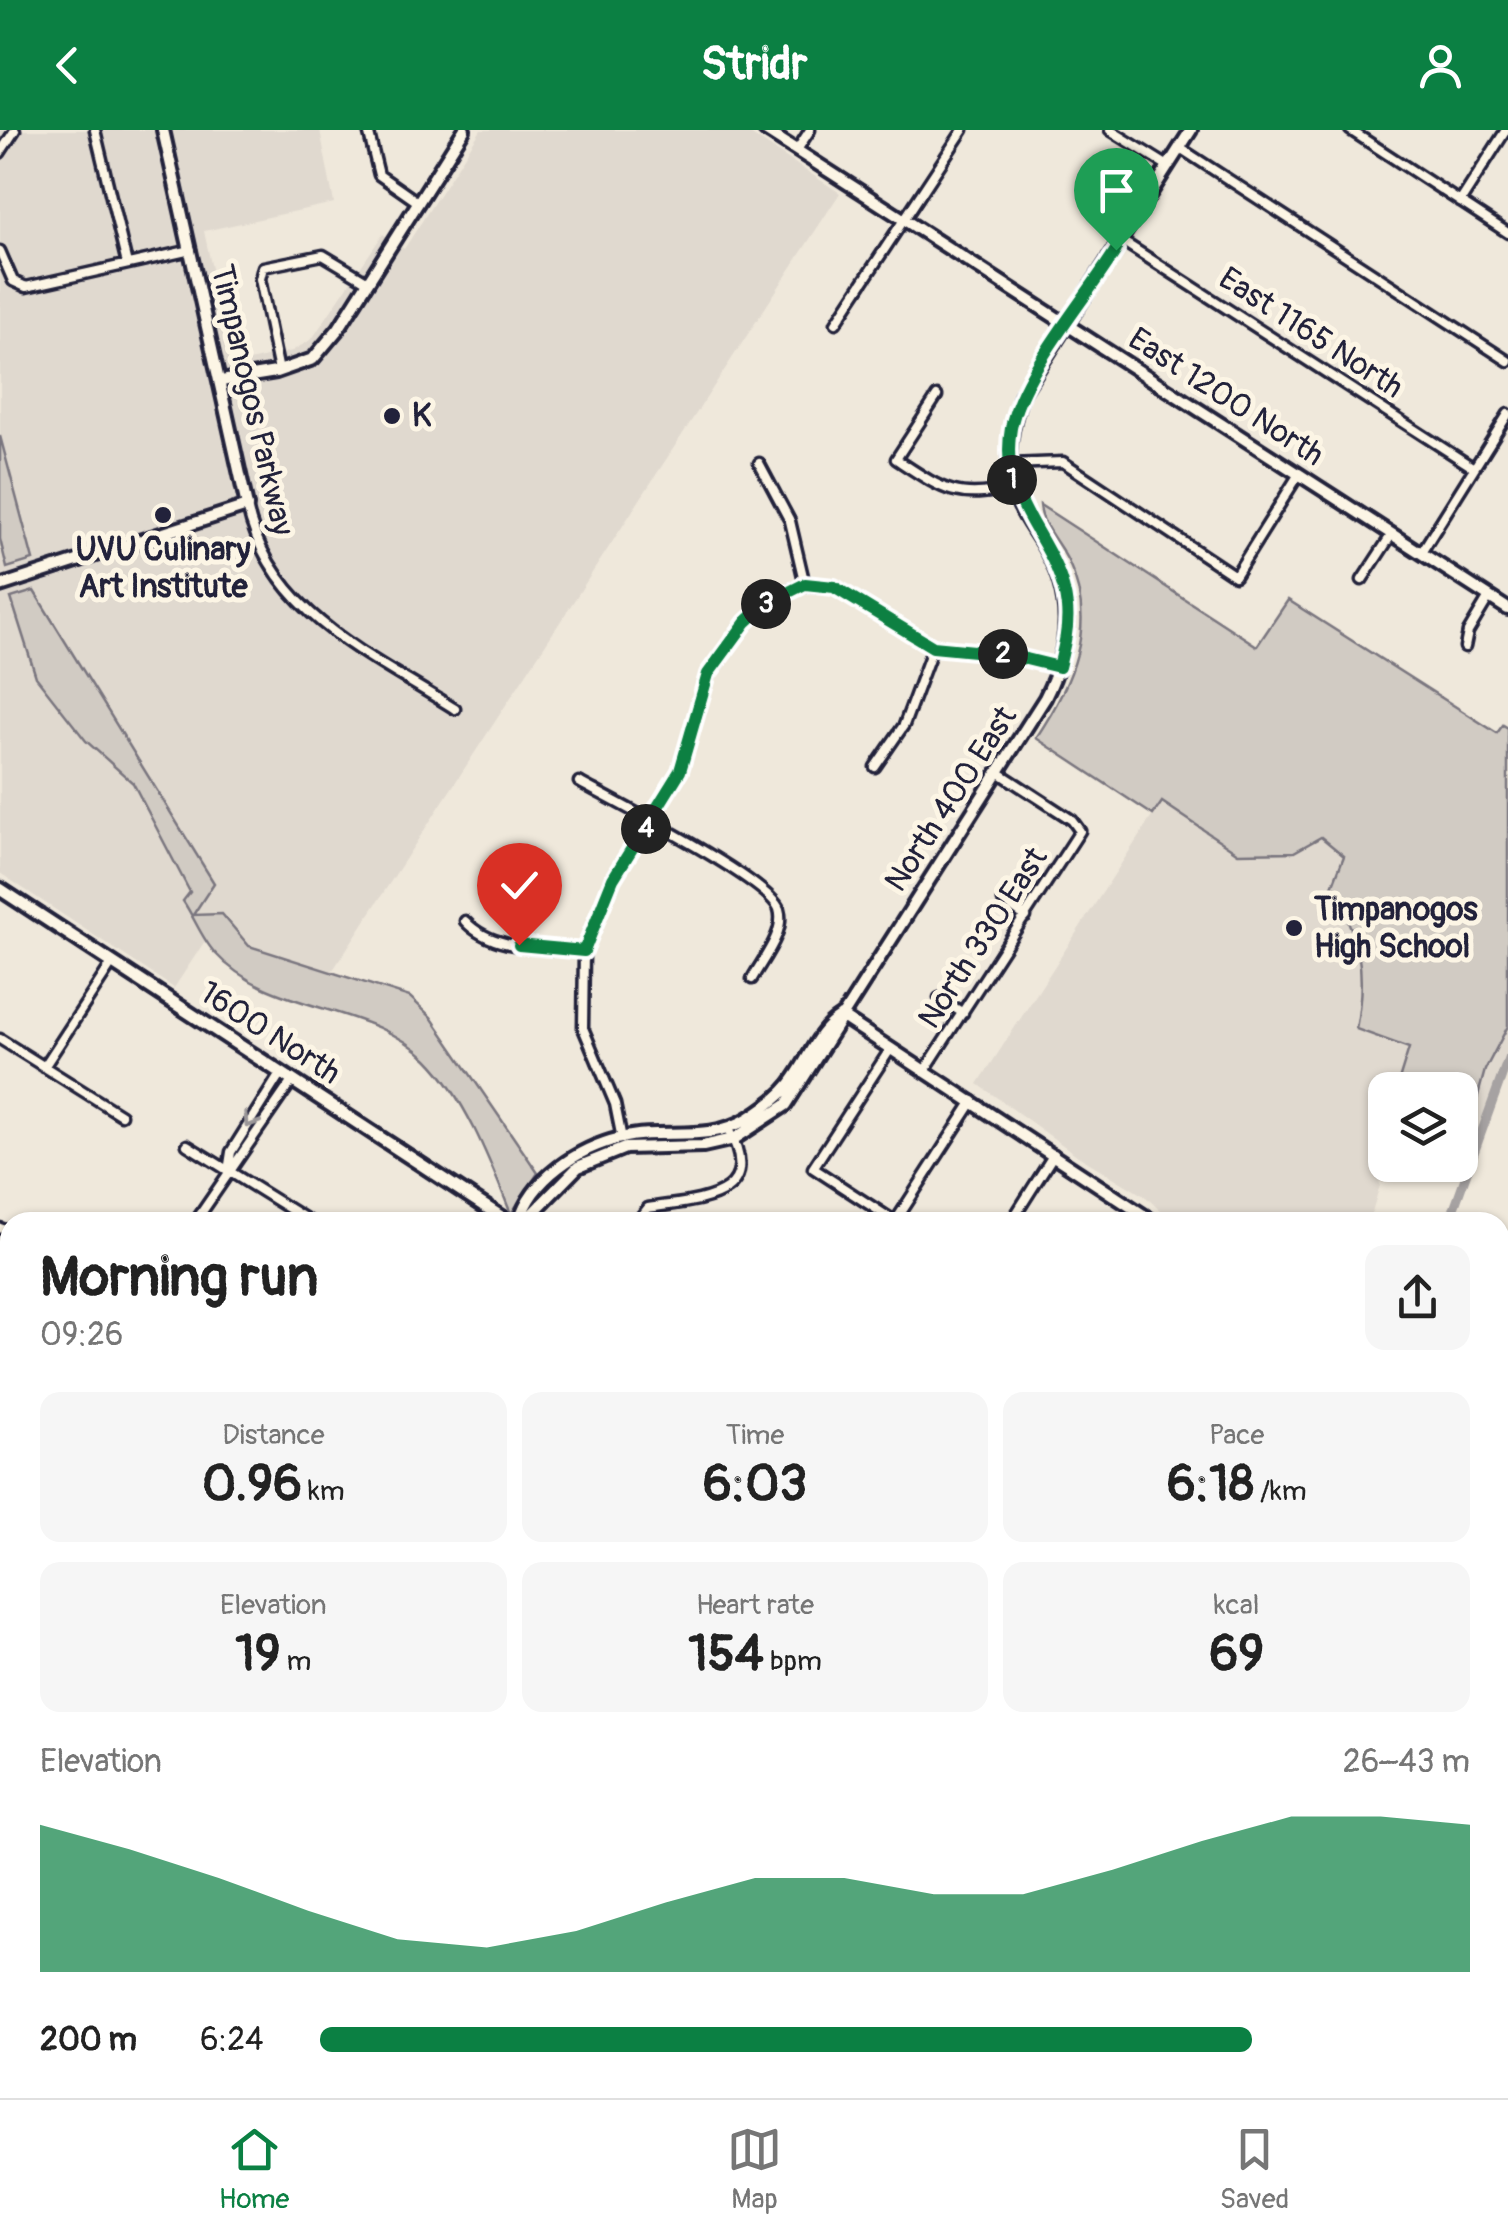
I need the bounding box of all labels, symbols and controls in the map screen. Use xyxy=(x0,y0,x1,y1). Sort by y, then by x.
text: Stridr xyxy=(701,37,807,93)
icon: back xyxy=(40,38,95,93)
icon: person xyxy=(1413,38,1468,93)
pin xyxy=(1074,148,1159,251)
icon: arrive xyxy=(1089,163,1144,218)
street label: East 1165 North xyxy=(1211,259,1411,407)
street label: Timpanogos Parkway xyxy=(201,261,303,540)
street label: East 1200 North xyxy=(1121,319,1331,475)
place label: K xyxy=(412,396,432,436)
marker: K xyxy=(381,405,403,427)
pin: 1 xyxy=(987,455,1037,505)
text: 1 xyxy=(1007,462,1017,497)
marker: UVU Culinary Art Institute xyxy=(152,504,174,526)
place label: UVU Culinary Art Institute xyxy=(76,530,251,607)
pin: 3 xyxy=(741,579,791,629)
text: 3 xyxy=(758,586,774,621)
pin: 2 xyxy=(978,629,1028,679)
text: 2 xyxy=(995,636,1011,671)
street label: North 400 East xyxy=(876,699,1026,899)
pin: 4 xyxy=(621,804,671,854)
text: 4 xyxy=(638,811,654,846)
street label: North 330 East xyxy=(909,840,1057,1036)
pin xyxy=(477,843,562,946)
icon: check xyxy=(492,858,547,913)
place label: Timpanogos High School xyxy=(1313,890,1478,967)
marker: Timpanogos High School xyxy=(1283,917,1305,939)
street label: 1600 North xyxy=(192,973,348,1093)
map controls xyxy=(1368,1072,1478,1182)
button: layers xyxy=(1368,1072,1478,1182)
one-way arrow xyxy=(244,1110,263,1128)
text: Morning run xyxy=(40,1243,318,1312)
button: share xyxy=(1365,1245,1470,1350)
text: 09:26 xyxy=(40,1315,123,1355)
text: Distance xyxy=(222,1418,325,1453)
text: Time xyxy=(726,1418,784,1453)
text: Pace xyxy=(1209,1418,1264,1453)
text: 0.96 xyxy=(202,1453,302,1516)
text: 6:03 xyxy=(703,1453,807,1516)
text: 6:18 xyxy=(1167,1453,1254,1516)
text: km xyxy=(302,1474,345,1509)
text: /km xyxy=(1254,1474,1307,1509)
text: Elevation xyxy=(220,1588,327,1623)
text: Heart rate xyxy=(696,1588,814,1623)
text: kcal xyxy=(1214,1588,1259,1623)
text: 19 xyxy=(235,1623,281,1686)
text: 154 xyxy=(688,1623,764,1686)
text: 69 xyxy=(1209,1623,1264,1686)
text: m xyxy=(281,1644,311,1679)
text: bpm xyxy=(764,1644,822,1679)
text: Elevation xyxy=(40,1742,162,1782)
text: 26–43 m xyxy=(1343,1742,1470,1782)
text: 200 m xyxy=(40,2020,137,2060)
text: 6:24 xyxy=(200,2020,264,2060)
tab: Home xyxy=(219,2122,289,2217)
tab: Map xyxy=(727,2122,782,2217)
tab: Saved xyxy=(1220,2122,1289,2217)

